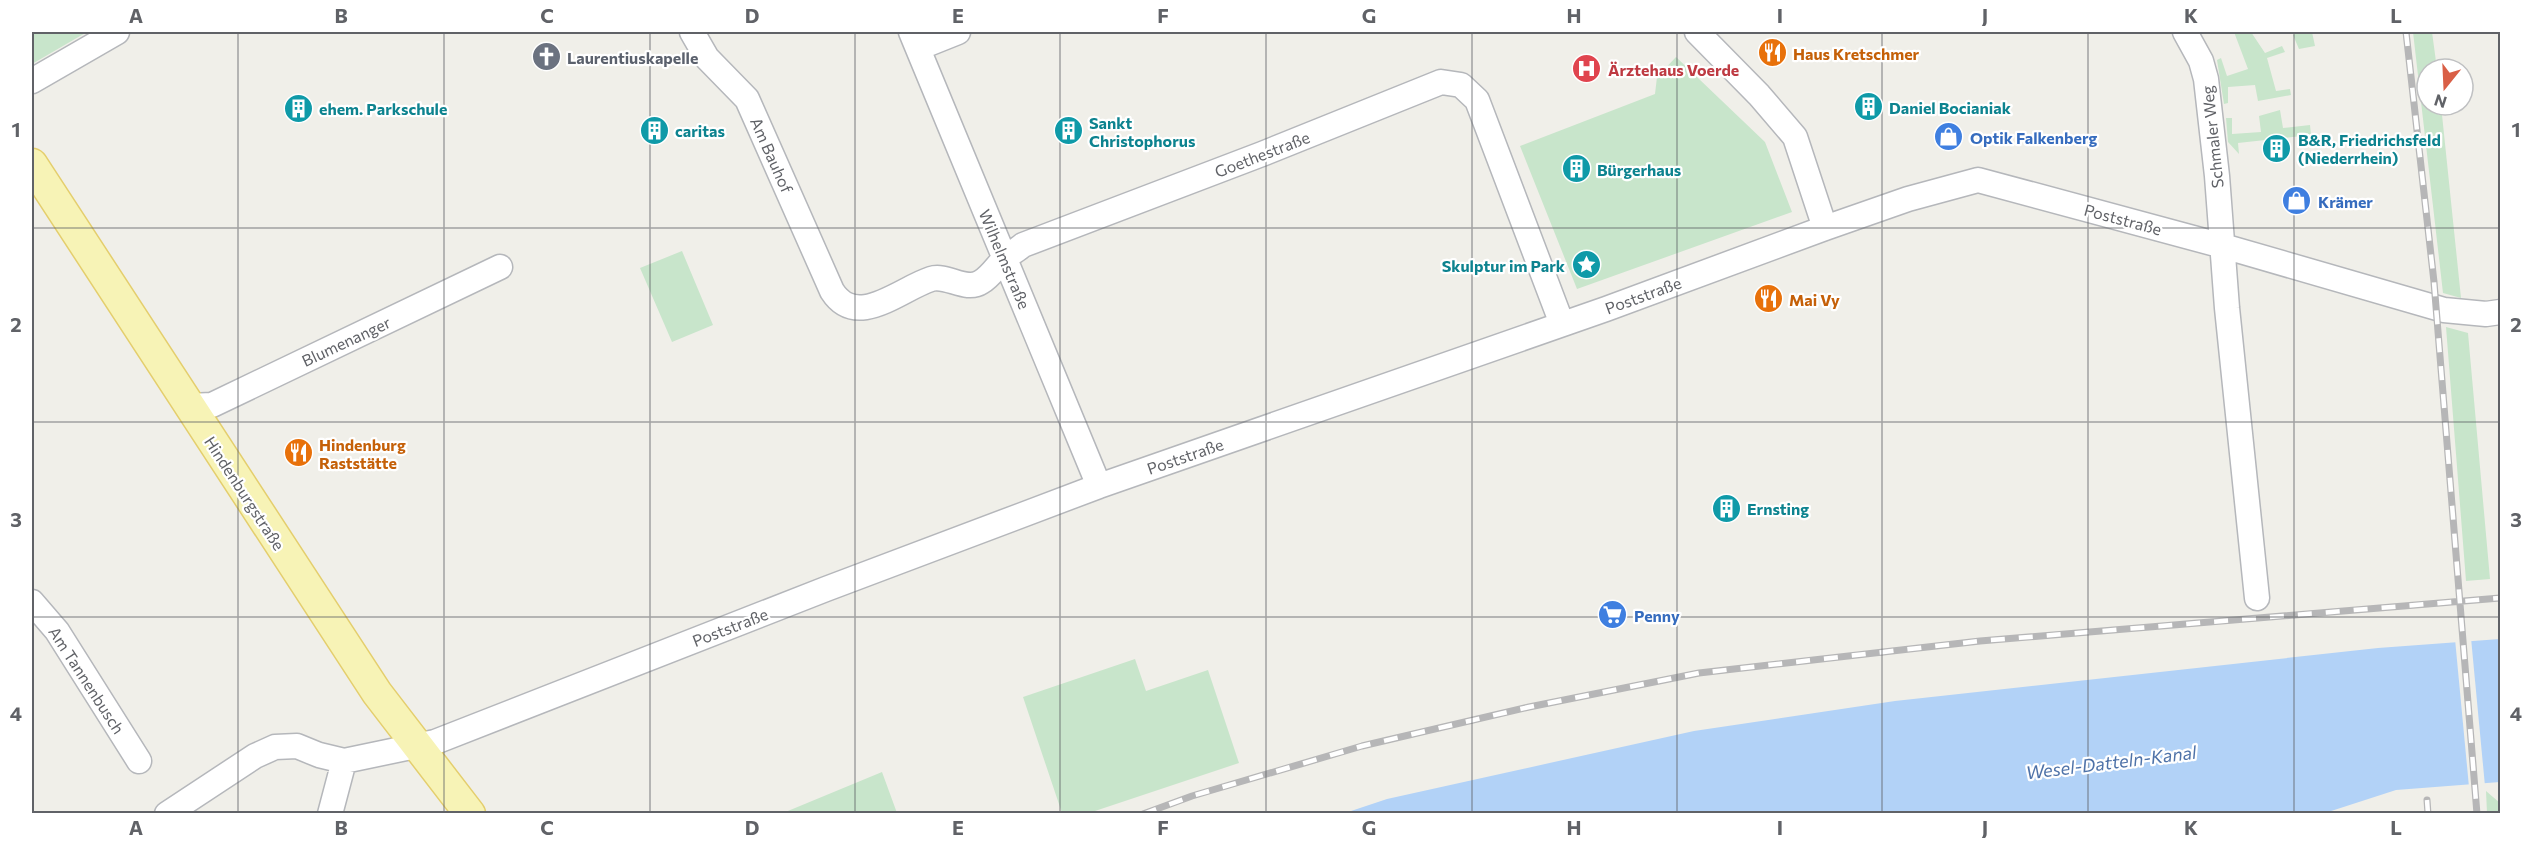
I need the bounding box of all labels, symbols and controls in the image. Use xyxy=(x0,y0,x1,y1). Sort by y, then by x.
text: A xyxy=(129,3,143,27)
text: B xyxy=(334,3,348,27)
text: C xyxy=(540,3,554,27)
text: D xyxy=(745,3,759,27)
text: E xyxy=(952,3,964,27)
text: F xyxy=(1157,3,1169,27)
text: G xyxy=(1362,3,1376,27)
text: H xyxy=(1567,3,1582,27)
text: I xyxy=(1777,3,1783,27)
text: J xyxy=(1982,3,1988,27)
text: K xyxy=(2184,3,2198,27)
text: L xyxy=(2390,3,2402,27)
restaurant icon: Haus Kretschmer xyxy=(1756,37,1788,69)
church icon: Laurentiuskapelle xyxy=(530,41,562,73)
place label: Haus Kretschmer xyxy=(1793,44,1920,63)
place label: Laurentiuskapelle xyxy=(567,48,698,67)
hospital icon: Ärztehaus Voerde xyxy=(1571,53,1603,85)
north arrow xyxy=(2415,57,2475,117)
place label: Ärztehaus Voerde xyxy=(1608,60,1739,79)
street label: Schmaler Weg xyxy=(2197,84,2227,189)
building icon: Daniel Bocianiak xyxy=(1852,91,1884,123)
text: N xyxy=(2432,91,2449,113)
building icon: ehem. Parkschule xyxy=(282,92,314,124)
place label: Daniel Bocianiak xyxy=(1889,98,2012,117)
place label: ehem. Parkschule xyxy=(319,99,447,118)
place label: Sankt Christophorus xyxy=(1089,113,1195,150)
building icon: caritas xyxy=(638,114,670,146)
street label: Am Bauhof xyxy=(747,114,797,196)
building icon: Sankt Christophorus xyxy=(1052,115,1084,147)
text: 1 xyxy=(11,117,21,141)
text: 1 xyxy=(2511,117,2521,141)
place label: caritas xyxy=(675,121,725,140)
shop icon: Optik Falkenberg xyxy=(1933,121,1965,153)
street label: Goethestraße xyxy=(1212,127,1312,181)
place label: Optik Falkenberg xyxy=(1970,128,2098,147)
place label: B&R, Friedrichsfeld (Niederrhein) xyxy=(2298,130,2441,167)
building icon: B&R, Friedrichsfeld (Niederrhein) xyxy=(2261,132,2293,164)
building icon: Bürgerhaus xyxy=(1560,153,1592,185)
place label: Bürgerhaus xyxy=(1597,160,1681,179)
shop icon: Krämer xyxy=(2281,185,2313,217)
place label: Krämer xyxy=(2318,192,2373,211)
street label: Poststraße xyxy=(2082,200,2164,238)
street label: Wilhelmstraße xyxy=(975,206,1035,312)
place icon: Skulptur im Park xyxy=(1570,249,1602,281)
place label: Skulptur im Park xyxy=(1442,256,1566,275)
street label: Poststraße xyxy=(1602,272,1684,318)
restaurant icon: Mai Vy xyxy=(1752,283,1784,315)
place label: Mai Vy xyxy=(1789,290,1840,309)
text: 2 xyxy=(10,312,22,336)
street label: Blumenanger xyxy=(299,312,394,370)
text: 2 xyxy=(2510,312,2522,336)
street label: Hindenburgstraße xyxy=(201,432,289,554)
street label: Poststraße xyxy=(1144,434,1226,478)
place label: Hindenburg Raststätte xyxy=(319,435,406,472)
restaurant icon: Hindenburg Raststätte xyxy=(282,437,314,469)
building icon: Ernsting xyxy=(1710,492,1742,524)
place label: Ernsting xyxy=(1747,499,1809,518)
text: 3 xyxy=(10,507,22,531)
text: 3 xyxy=(2510,507,2522,531)
supermarket icon: Penny xyxy=(1597,599,1629,631)
street label: Poststraße xyxy=(689,604,771,650)
place label: Penny xyxy=(1634,606,1680,625)
street label: Am Tannenbusch xyxy=(45,623,129,737)
text: 4 xyxy=(10,701,22,725)
text: 4 xyxy=(2510,701,2522,725)
water label: Wesel-Datteln-Kanal xyxy=(2024,741,2198,783)
text: A xyxy=(129,815,143,839)
text: B xyxy=(334,815,348,839)
text: C xyxy=(540,815,554,839)
text: D xyxy=(745,815,759,839)
text: E xyxy=(952,815,964,839)
text: F xyxy=(1157,815,1169,839)
text: G xyxy=(1362,815,1376,839)
text: H xyxy=(1567,815,1582,839)
text: I xyxy=(1777,815,1783,839)
text: J xyxy=(1982,815,1988,839)
text: K xyxy=(2184,815,2198,839)
text: L xyxy=(2390,815,2402,839)

